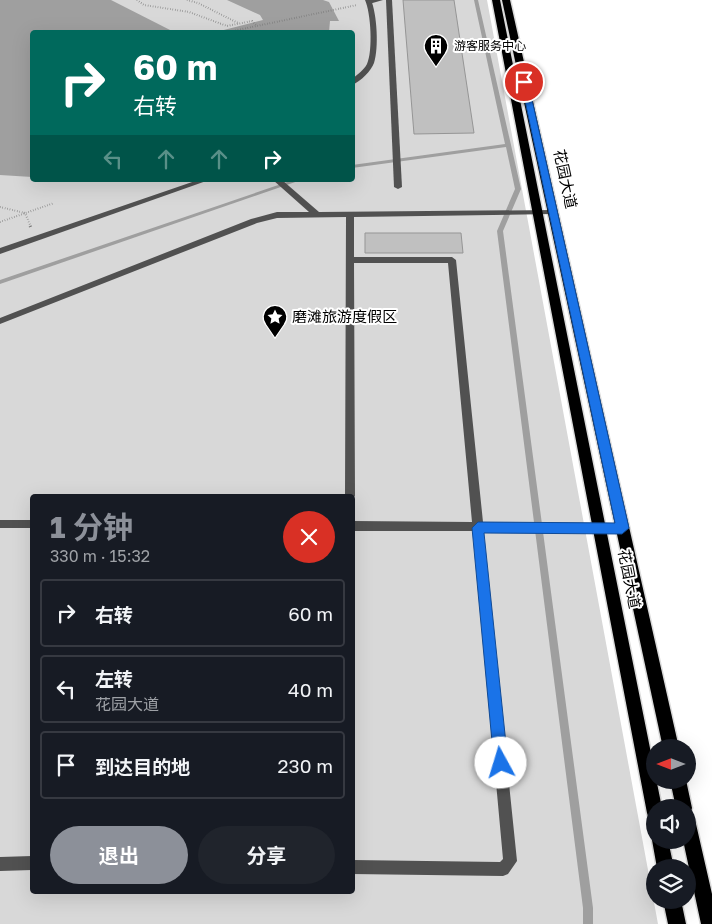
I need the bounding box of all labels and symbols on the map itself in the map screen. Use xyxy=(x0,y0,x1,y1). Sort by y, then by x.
building icon: 游客服务中心 xyxy=(423,33,449,67)
place label: 游客服务中心 xyxy=(454,38,526,53)
pin xyxy=(503,61,545,103)
street label: 花园大道 xyxy=(551,148,581,210)
place icon: 磨滩旅游度假区 xyxy=(262,304,288,338)
place label: 磨滩旅游度假区 xyxy=(292,307,397,325)
street label: 花园大道 xyxy=(615,548,645,610)
position arrow xyxy=(474,736,526,788)
north arrow xyxy=(646,739,696,789)

